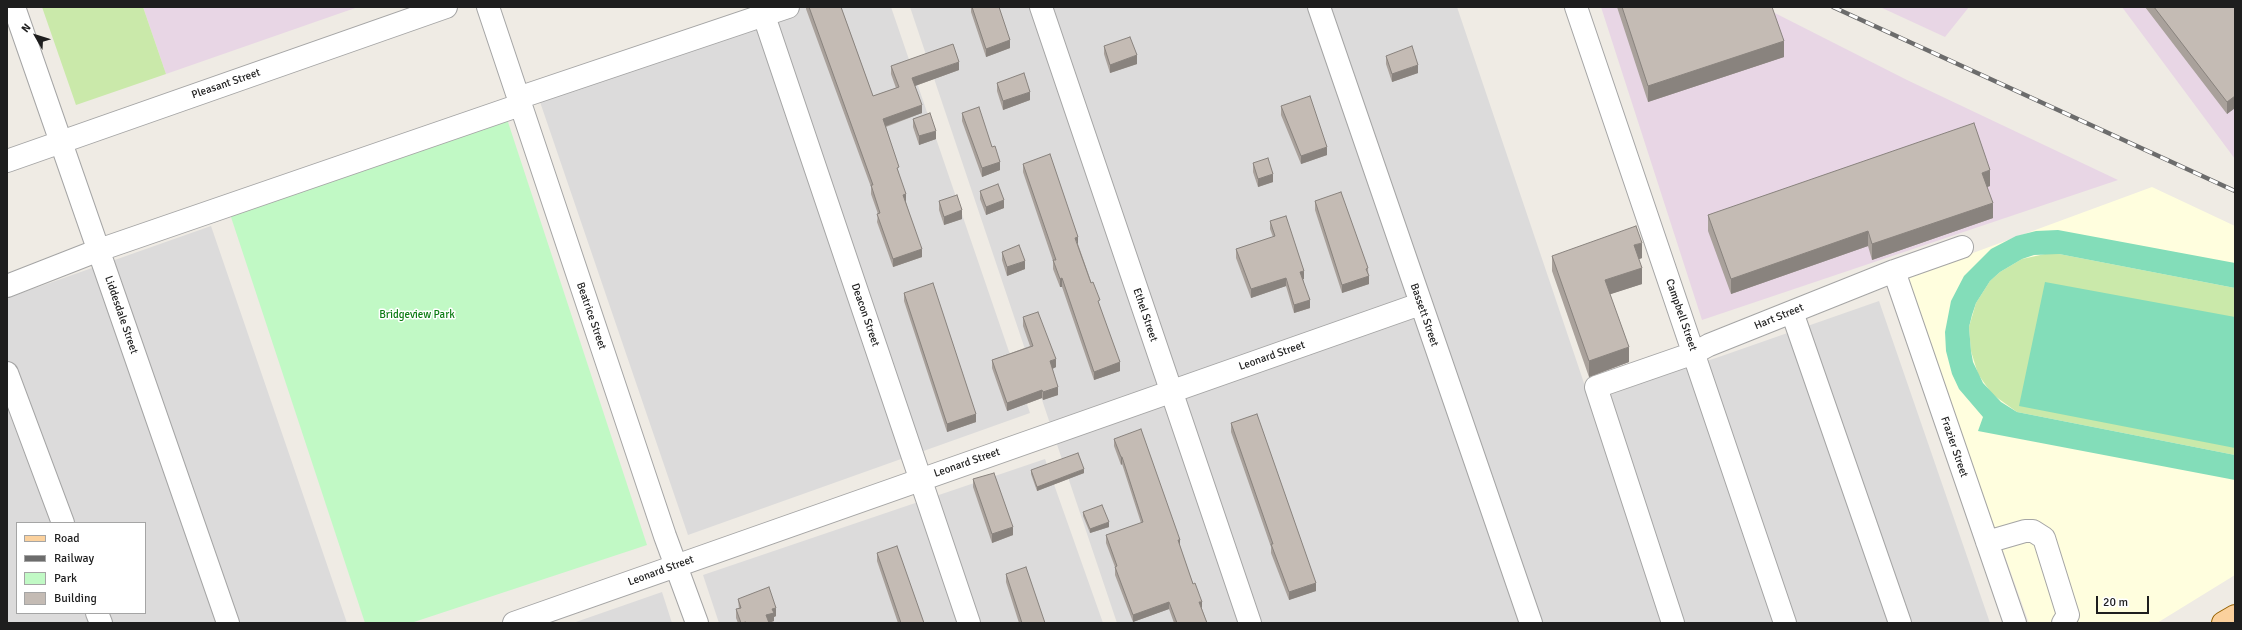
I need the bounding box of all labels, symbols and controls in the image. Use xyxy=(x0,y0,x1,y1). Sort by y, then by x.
north arrow xyxy=(16,16,56,56)
text: N xyxy=(19,21,34,35)
street label: Pleasant Street xyxy=(190,66,262,102)
street label: Liddesdale Street xyxy=(101,274,141,356)
street label: Campbell Street xyxy=(1662,277,1700,353)
street label: Beatrice Street xyxy=(573,281,609,351)
street label: Deacon Street xyxy=(848,282,882,348)
street label: Bassett Street xyxy=(1407,282,1441,348)
street label: Ethel Street xyxy=(1130,286,1160,344)
street label: Hart Street xyxy=(1752,301,1806,333)
park label: Bridgeview Park xyxy=(379,308,455,322)
street label: Leonard Street xyxy=(1237,339,1307,373)
street label: Frazier Street xyxy=(1937,415,1971,479)
street label: Leonard Street xyxy=(932,446,1002,480)
legend xyxy=(16,522,146,614)
text: Road xyxy=(54,531,80,546)
text: Railway xyxy=(54,551,94,566)
street label: Leonard Street xyxy=(626,553,696,589)
text: Park xyxy=(54,571,77,586)
scale bar xyxy=(2098,588,2151,614)
text: Building xyxy=(54,591,97,606)
text: 20 m xyxy=(2103,595,2128,610)

